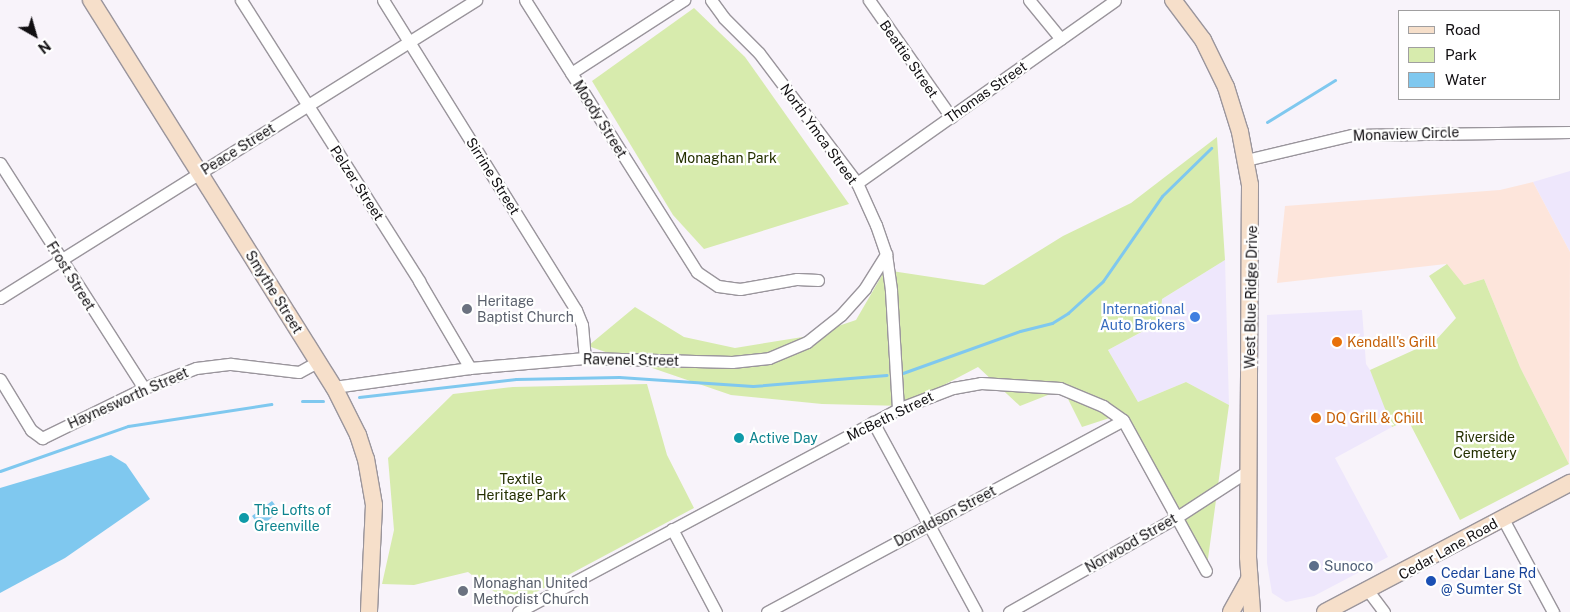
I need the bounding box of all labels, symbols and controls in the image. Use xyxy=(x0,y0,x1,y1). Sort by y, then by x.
north arrow xyxy=(10,10,60,60)
legend xyxy=(1398,10,1560,100)
street label: Beattie Street xyxy=(876,17,942,101)
text: Road xyxy=(1445,21,1481,38)
text: N xyxy=(35,37,53,56)
text: Park xyxy=(1445,46,1477,63)
street label: Thomas Street xyxy=(942,58,1030,126)
text: Water xyxy=(1445,71,1487,88)
street label: Moody Street xyxy=(569,77,631,161)
street label: North Ymca Street xyxy=(777,80,861,188)
street label: Peace Street xyxy=(198,120,278,178)
street label: Monaview Circle xyxy=(1353,124,1459,144)
street label: Sirrine Street xyxy=(463,134,523,218)
street label: Pelzer Street xyxy=(327,143,387,223)
park label: Monaghan Park xyxy=(675,150,777,166)
street label: West Blue Ridge Drive xyxy=(1241,225,1261,369)
street label: Frost Street xyxy=(43,238,99,314)
street label: Smythe Street xyxy=(242,247,306,337)
place label: Heritage Baptist Church xyxy=(477,293,574,326)
place label: International Auto Brokers xyxy=(1100,301,1185,334)
marker: Heritage Baptist Church xyxy=(461,303,473,315)
marker: International Auto Brokers xyxy=(1189,311,1201,323)
place label: Kendall's Grill xyxy=(1347,334,1436,350)
marker: Kendall's Grill xyxy=(1331,336,1343,348)
street label: Ravenel Street xyxy=(583,351,679,369)
street label: Haynesworth Street xyxy=(65,364,191,432)
street label: McBeth Street xyxy=(844,388,936,444)
place label: DQ Grill & Chill xyxy=(1326,410,1423,426)
marker: DQ Grill & Chill xyxy=(1310,412,1322,424)
park label: Riverside Cemetery xyxy=(1453,429,1517,462)
place label: Active Day xyxy=(749,430,818,446)
marker: Active Day xyxy=(733,432,745,444)
park label: Textile Heritage Park xyxy=(476,471,566,504)
street label: Donaldson Street xyxy=(891,482,999,550)
place label: The Lofts of Greenville xyxy=(254,502,331,534)
street label: Norwood Street xyxy=(1082,510,1180,576)
marker: The Lofts of Greenville xyxy=(238,512,250,524)
street label: Cedar Lane Road xyxy=(1396,515,1500,583)
place label: Sunoco xyxy=(1324,558,1373,574)
marker: Sunoco xyxy=(1308,560,1320,572)
place label: Cedar Lane Rd @ Sumter St xyxy=(1441,565,1536,598)
place label: Monaghan United Methodist Church xyxy=(473,575,589,608)
marker: Cedar Lane Rd @ Sumter St xyxy=(1425,575,1437,587)
marker: Monaghan United Methodist Church xyxy=(457,585,469,597)

